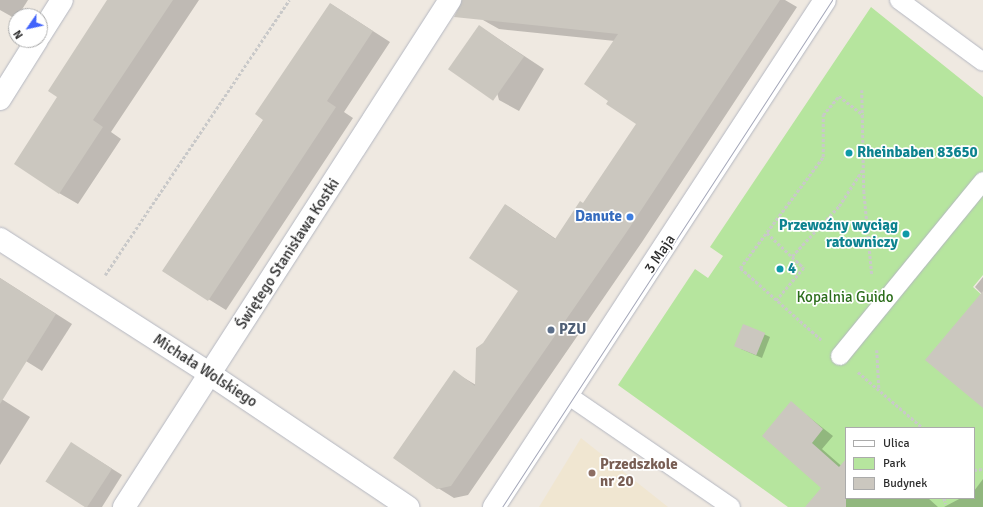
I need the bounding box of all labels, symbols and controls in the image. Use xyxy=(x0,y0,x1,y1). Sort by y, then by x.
north arrow xyxy=(8,8,48,48)
text: N xyxy=(11,28,26,41)
place label: Rheinbaben 83650 xyxy=(857,144,978,162)
marker: Rheinbaben 83650 xyxy=(844,148,854,158)
street label: Świętego Stanisława Kostki xyxy=(232,175,344,333)
place label: Danute xyxy=(575,208,622,226)
marker: Danute xyxy=(625,212,635,222)
place label: Przewoźny wyciąg ratowniczy xyxy=(779,216,898,251)
marker: Przewoźny wyciąg ratowniczy xyxy=(901,229,911,239)
street label: 3 Maja xyxy=(641,231,679,277)
place label: 4 xyxy=(788,260,796,278)
marker: 4 xyxy=(775,264,785,274)
park label: Kopalnia Guido xyxy=(796,289,894,307)
place label: PZU xyxy=(559,321,586,339)
marker: PZU xyxy=(546,325,556,335)
street label: Michała Wolskiego xyxy=(150,331,260,411)
legend xyxy=(845,427,975,499)
text: Ulica xyxy=(883,436,910,451)
place label: Przedszkole nr 20 xyxy=(600,455,678,490)
text: Park xyxy=(883,456,906,471)
marker: Przedszkole nr 20 xyxy=(587,468,597,478)
text: Budynek xyxy=(883,476,927,491)

